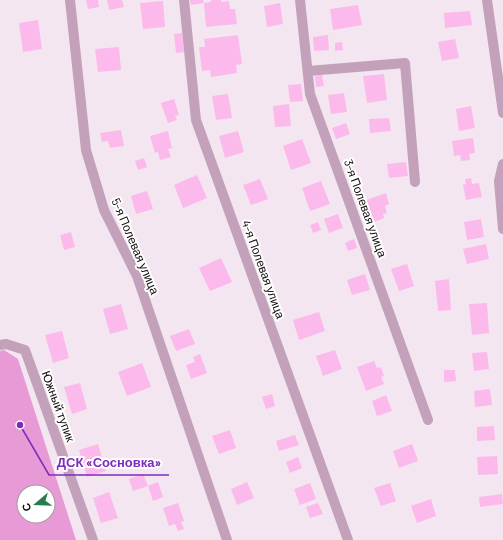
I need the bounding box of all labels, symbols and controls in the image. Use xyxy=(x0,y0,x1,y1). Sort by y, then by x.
street label: 3-я Полевая улица xyxy=(341,157,390,260)
street label: 5-я Полевая улица xyxy=(108,196,163,297)
street label: 4-я Полевая улица xyxy=(239,218,288,321)
street label: Южный тупик xyxy=(39,369,79,444)
callout: ДСК «Сосновка» xyxy=(49,450,169,475)
text: ДСК «Сосновка» xyxy=(57,454,161,470)
north arrow xyxy=(16,484,56,524)
text: С xyxy=(19,501,34,513)

